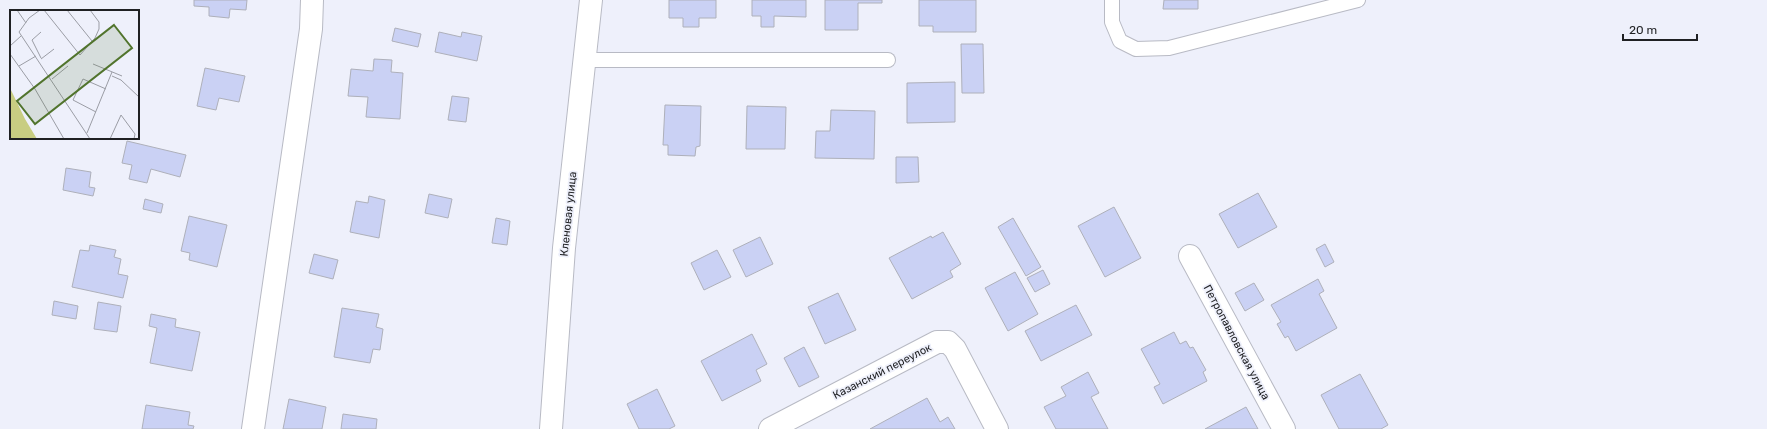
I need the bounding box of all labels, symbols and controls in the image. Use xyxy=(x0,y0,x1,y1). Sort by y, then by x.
inset map xyxy=(10,10,139,139)
scale bar xyxy=(1623,16,1697,42)
text: 20 m xyxy=(1629,23,1657,37)
street label: Кленовая улица xyxy=(558,171,579,257)
street label: Петропавловская улица xyxy=(1201,282,1272,402)
street label: Казанский переулок xyxy=(831,341,934,402)

